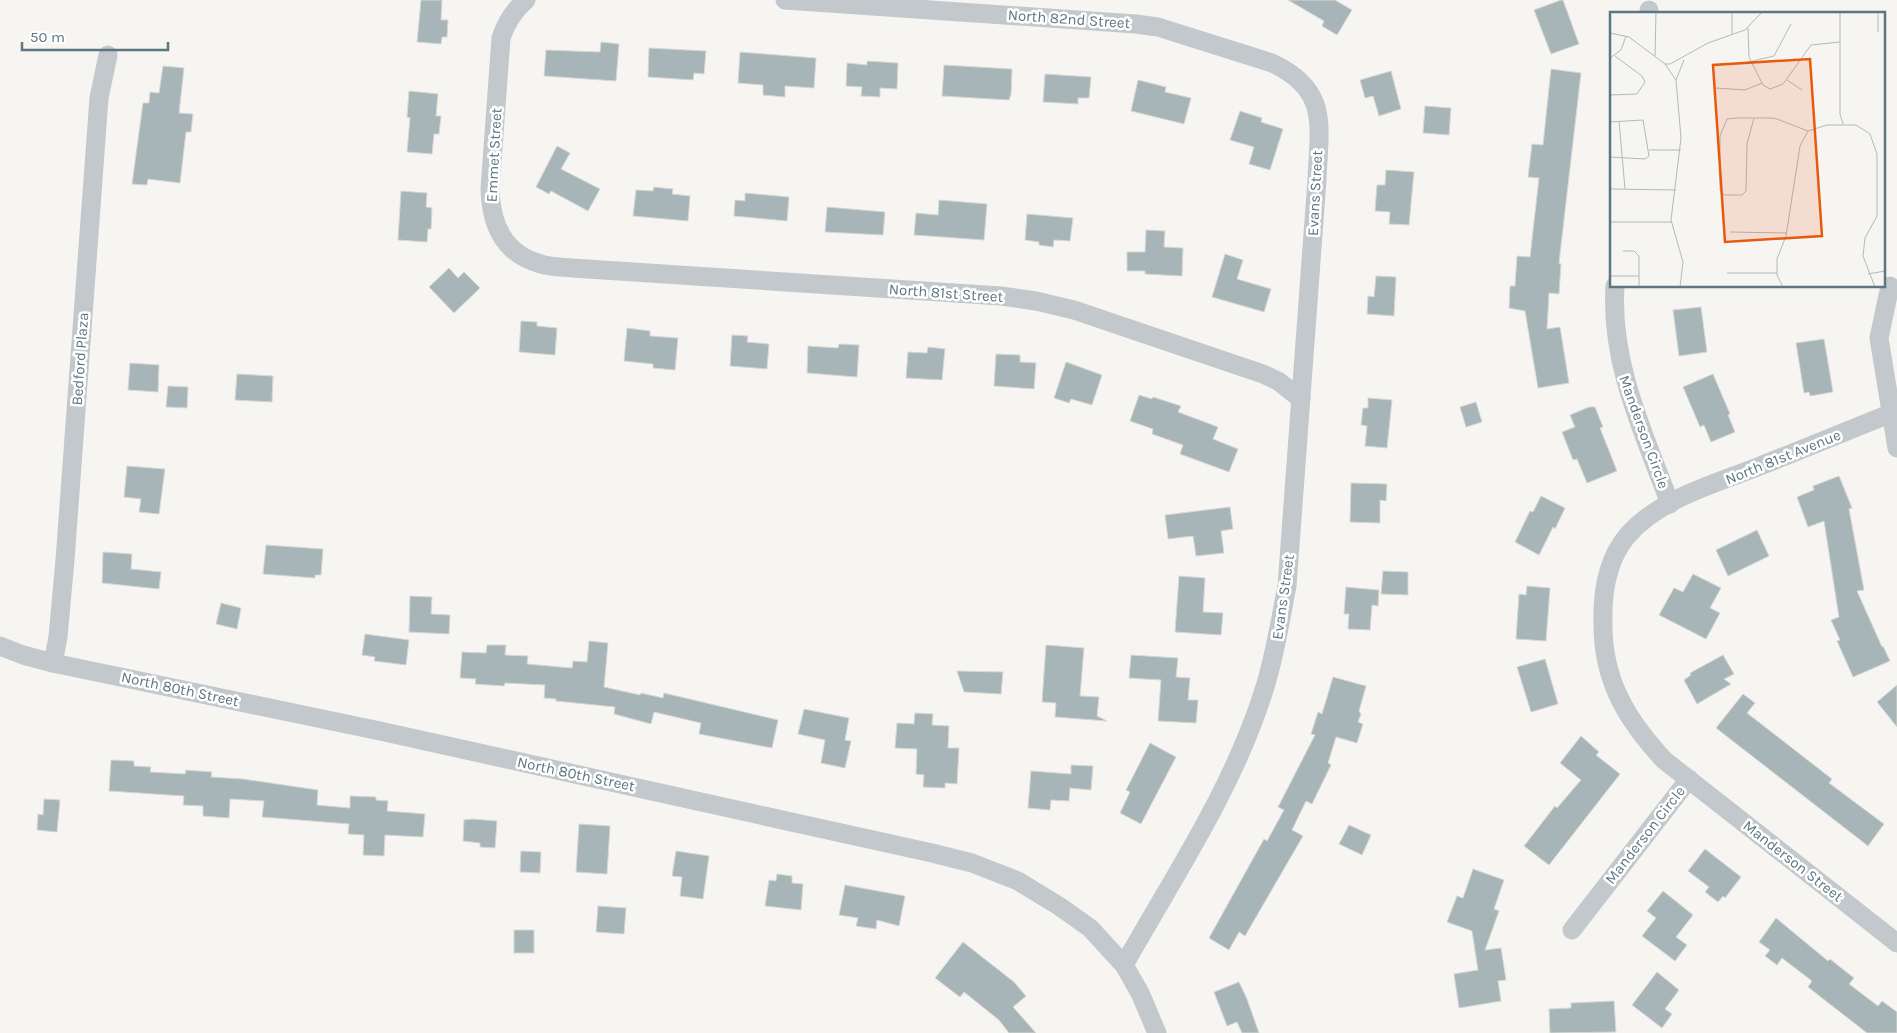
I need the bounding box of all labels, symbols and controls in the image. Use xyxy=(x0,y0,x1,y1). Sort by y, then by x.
street label: North 82nd Street xyxy=(1007,6,1131,32)
inset map xyxy=(1610,12,1884,288)
scale bar xyxy=(22,20,169,52)
text: 50 m xyxy=(30,28,65,46)
street label: Emmet Street xyxy=(483,107,505,203)
street label: Evans Street xyxy=(1304,149,1326,236)
street label: North 81st Street xyxy=(888,280,1004,306)
street label: Bedford Plaza xyxy=(68,312,92,406)
street label: Manderson Circle xyxy=(1615,373,1673,491)
street label: North 81st Avenue xyxy=(1723,426,1843,488)
street label: Evans Street xyxy=(1268,553,1298,641)
street label: North 80th Street xyxy=(120,668,241,710)
street label: North 80th Street xyxy=(516,753,637,795)
street label: Manderson Circle xyxy=(1601,782,1689,888)
street label: Manderson Street xyxy=(1739,816,1847,906)

